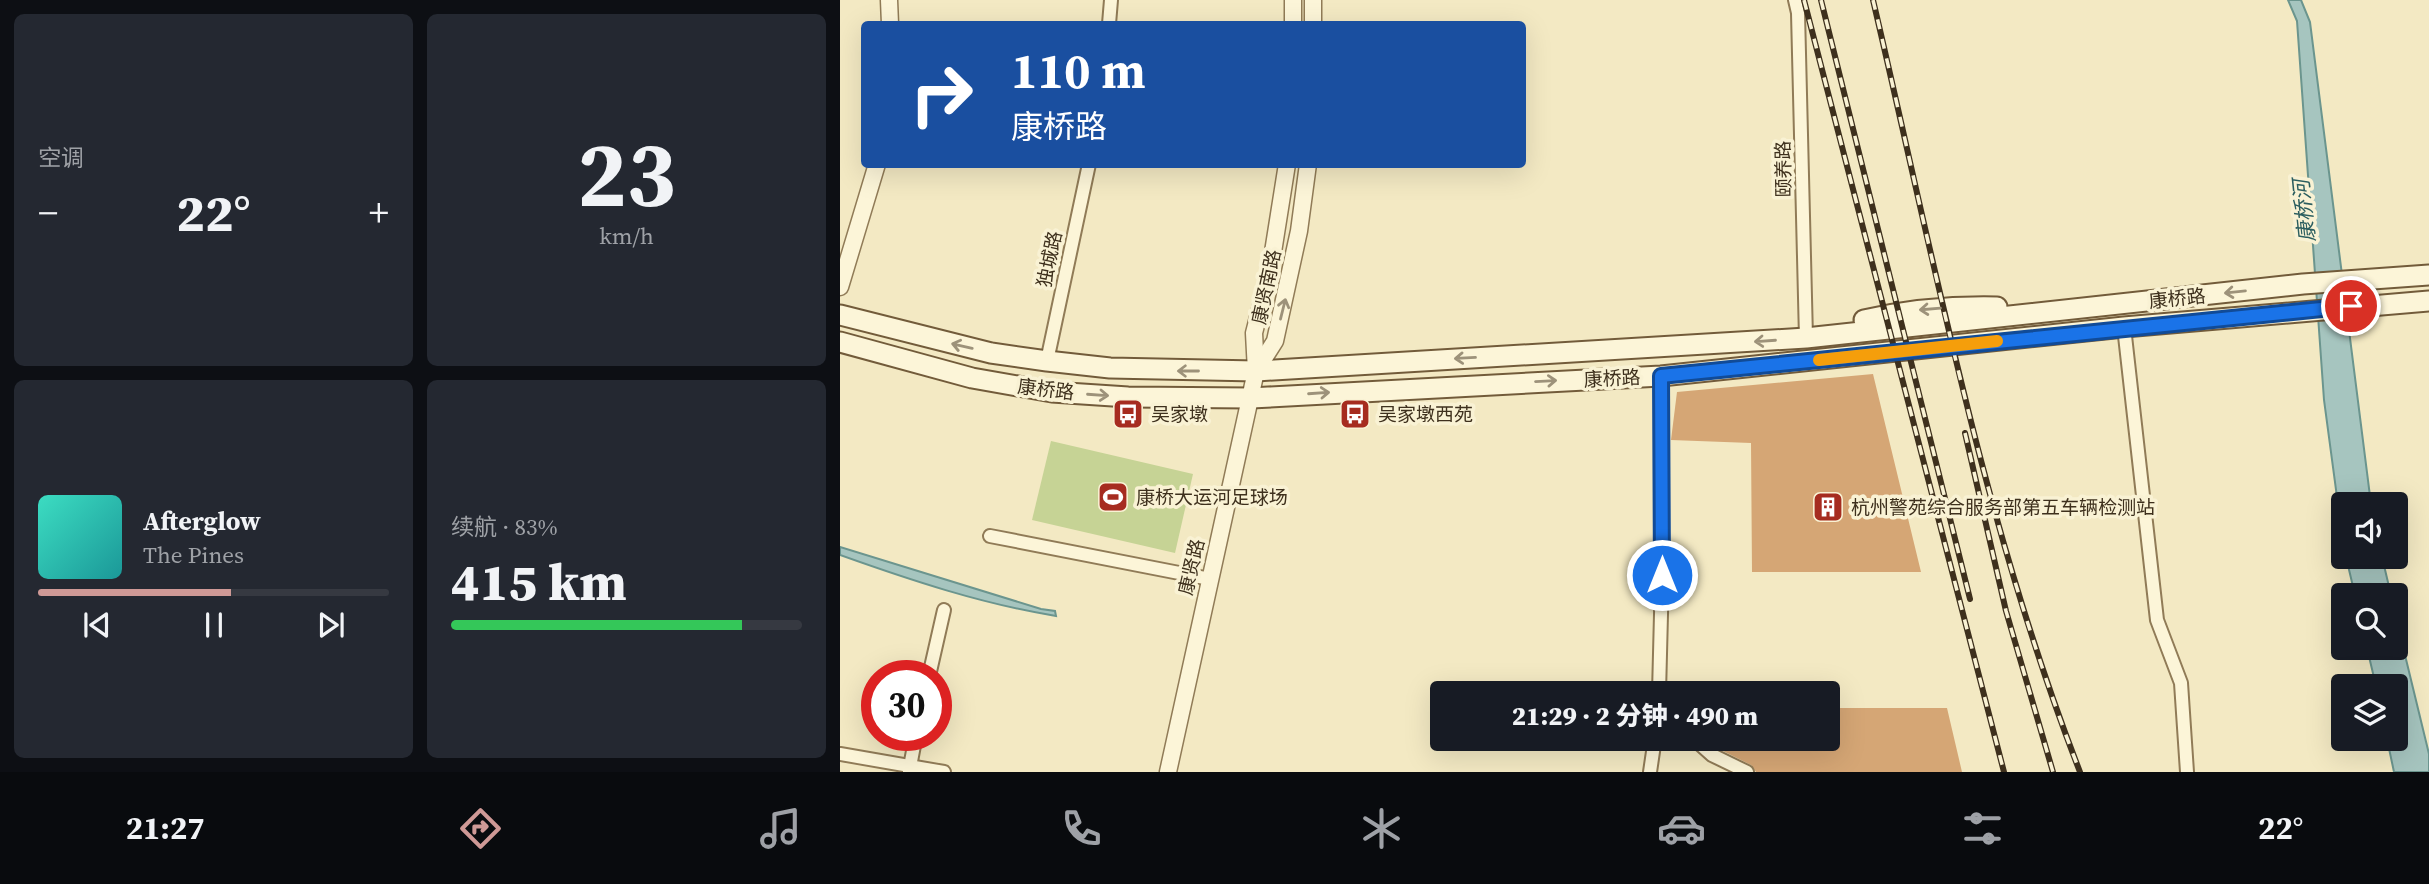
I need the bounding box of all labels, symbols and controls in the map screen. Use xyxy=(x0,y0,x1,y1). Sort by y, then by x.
text: 110 m xyxy=(1011,37,1146,104)
icon: right xyxy=(896,49,987,140)
text: 康桥路 xyxy=(1011,105,1107,149)
text: 23 xyxy=(577,112,676,236)
street label: 颐养路 xyxy=(1770,140,1796,198)
text: 空调 xyxy=(38,142,84,174)
water label: 康桥河 xyxy=(2286,174,2322,244)
text: 22° xyxy=(176,177,251,248)
text: − xyxy=(38,187,58,239)
text: + xyxy=(369,187,389,239)
text: km/h xyxy=(599,220,654,252)
street label: 独城路 xyxy=(1030,228,1068,290)
street label: 康贤南路 xyxy=(1245,247,1287,327)
pin xyxy=(2321,276,2381,336)
street label: 康桥路 xyxy=(2147,282,2207,314)
one-way arrow xyxy=(2224,285,2247,298)
icon: arrive xyxy=(2332,287,2370,325)
one-way arrow xyxy=(1277,298,1290,321)
one-way arrow xyxy=(1919,303,1942,316)
one-way arrow xyxy=(1755,335,1777,348)
one-way arrow xyxy=(952,339,974,352)
one-way arrow xyxy=(1454,352,1477,365)
one-way arrow xyxy=(1177,364,1200,378)
street label: 康桥路 xyxy=(1583,364,1641,392)
street label: 康桥路 xyxy=(1016,373,1076,405)
one-way arrow xyxy=(1534,374,1557,387)
one-way arrow xyxy=(1307,387,1330,400)
one-way arrow xyxy=(1086,389,1109,402)
bus stop icon: 吴家墩 xyxy=(1111,397,1145,431)
bus stop icon: 吴家墩西苑 xyxy=(1338,397,1372,431)
place label: 吴家墩 xyxy=(1151,401,1208,427)
place label: 吴家墩西苑 xyxy=(1378,401,1473,427)
sports icon: 康桥大运河足球场 xyxy=(1096,480,1130,514)
place label: 康桥大运河足球场 xyxy=(1136,484,1288,510)
building icon: 杭州警苑综合服务部第五车辆检测站 xyxy=(1811,490,1845,524)
map controls xyxy=(2331,492,2408,751)
button: sound xyxy=(2331,492,2408,569)
place label: 杭州警苑综合服务部第五车辆检测站 xyxy=(1851,494,2155,520)
text: Afterglow xyxy=(143,503,261,539)
text: 续航 · 83% xyxy=(451,511,558,543)
street label: 康贤路 xyxy=(1172,536,1210,598)
position arrow xyxy=(1625,538,1699,612)
text: The Pines xyxy=(143,539,244,571)
text: 415 km xyxy=(451,546,627,617)
button: search xyxy=(2331,583,2408,660)
icon: previous xyxy=(78,606,116,644)
icon: pause xyxy=(195,606,233,644)
icon: next xyxy=(312,606,350,644)
speed limit sign: 30 xyxy=(861,660,952,751)
button: layers xyxy=(2331,674,2408,751)
text: 21:29 · 2 分钟 · 490 m xyxy=(1512,698,1758,734)
icon: directions xyxy=(456,804,505,853)
icon: music xyxy=(756,804,805,853)
icon: phone xyxy=(1057,804,1106,853)
icon: climate xyxy=(1357,804,1406,853)
icon: car xyxy=(1657,804,1706,853)
icon: filters xyxy=(1958,804,2007,853)
text: 21:27 xyxy=(126,806,205,850)
text: 22° xyxy=(2258,806,2303,850)

